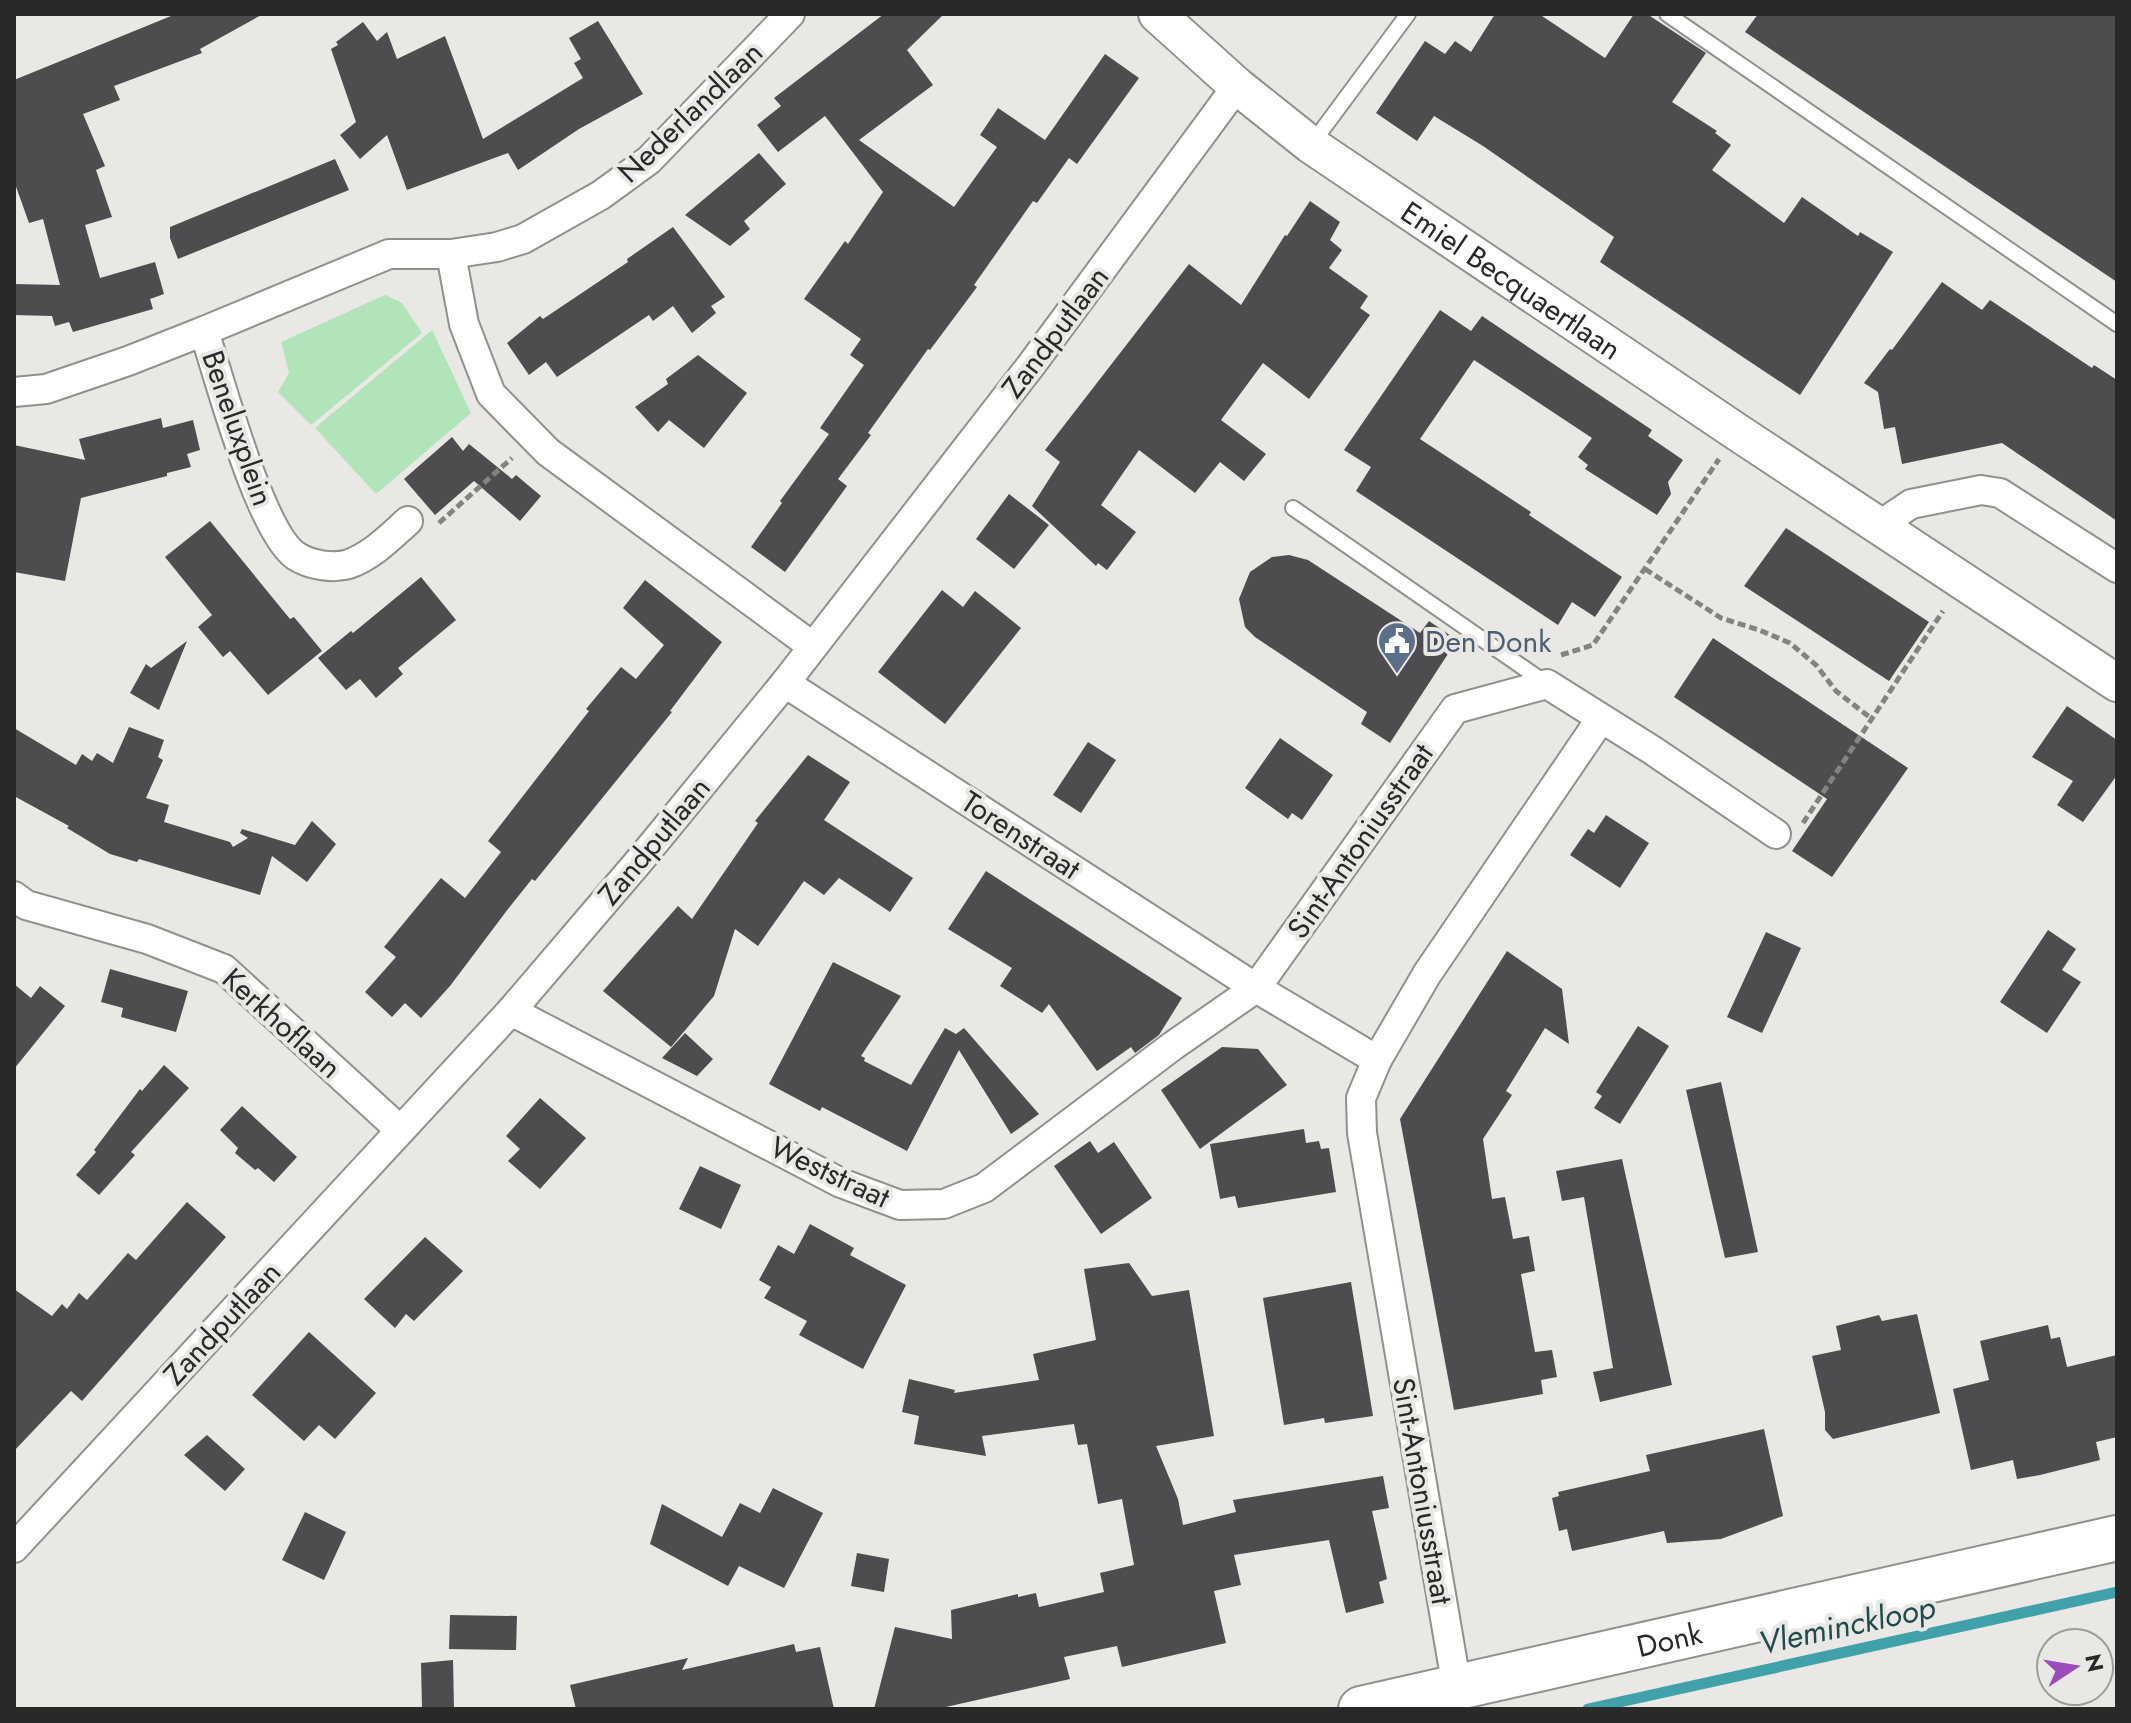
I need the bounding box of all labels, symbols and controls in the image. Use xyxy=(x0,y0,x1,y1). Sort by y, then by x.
street label: Nederlandlaan xyxy=(608,32,772,192)
street label: Emiel Becquaertlaan xyxy=(1393,190,1630,370)
street label: Zandputlaan xyxy=(991,257,1119,407)
street label: Beneluxplein xyxy=(191,345,285,511)
public building icon: Den Donk xyxy=(1376,620,1418,675)
place label: Den Donk xyxy=(1425,620,1552,663)
street label: Sint-Antoniusstraat xyxy=(1277,734,1444,947)
street label: Zandputlaan xyxy=(588,768,720,914)
street label: Torenstraat xyxy=(953,780,1090,890)
street label: Kerkhoflaan xyxy=(213,958,351,1088)
street label: Weststraat xyxy=(763,1126,898,1219)
street label: Zandputlaan xyxy=(153,1252,291,1394)
street label: Sint-Antoniusstraat xyxy=(1382,1374,1464,1609)
water label: Vleminckloop xyxy=(1754,1584,1940,1666)
street label: Donk xyxy=(1632,1611,1707,1668)
north arrow xyxy=(2035,1627,2115,1707)
text: N xyxy=(2077,1651,2112,1675)

